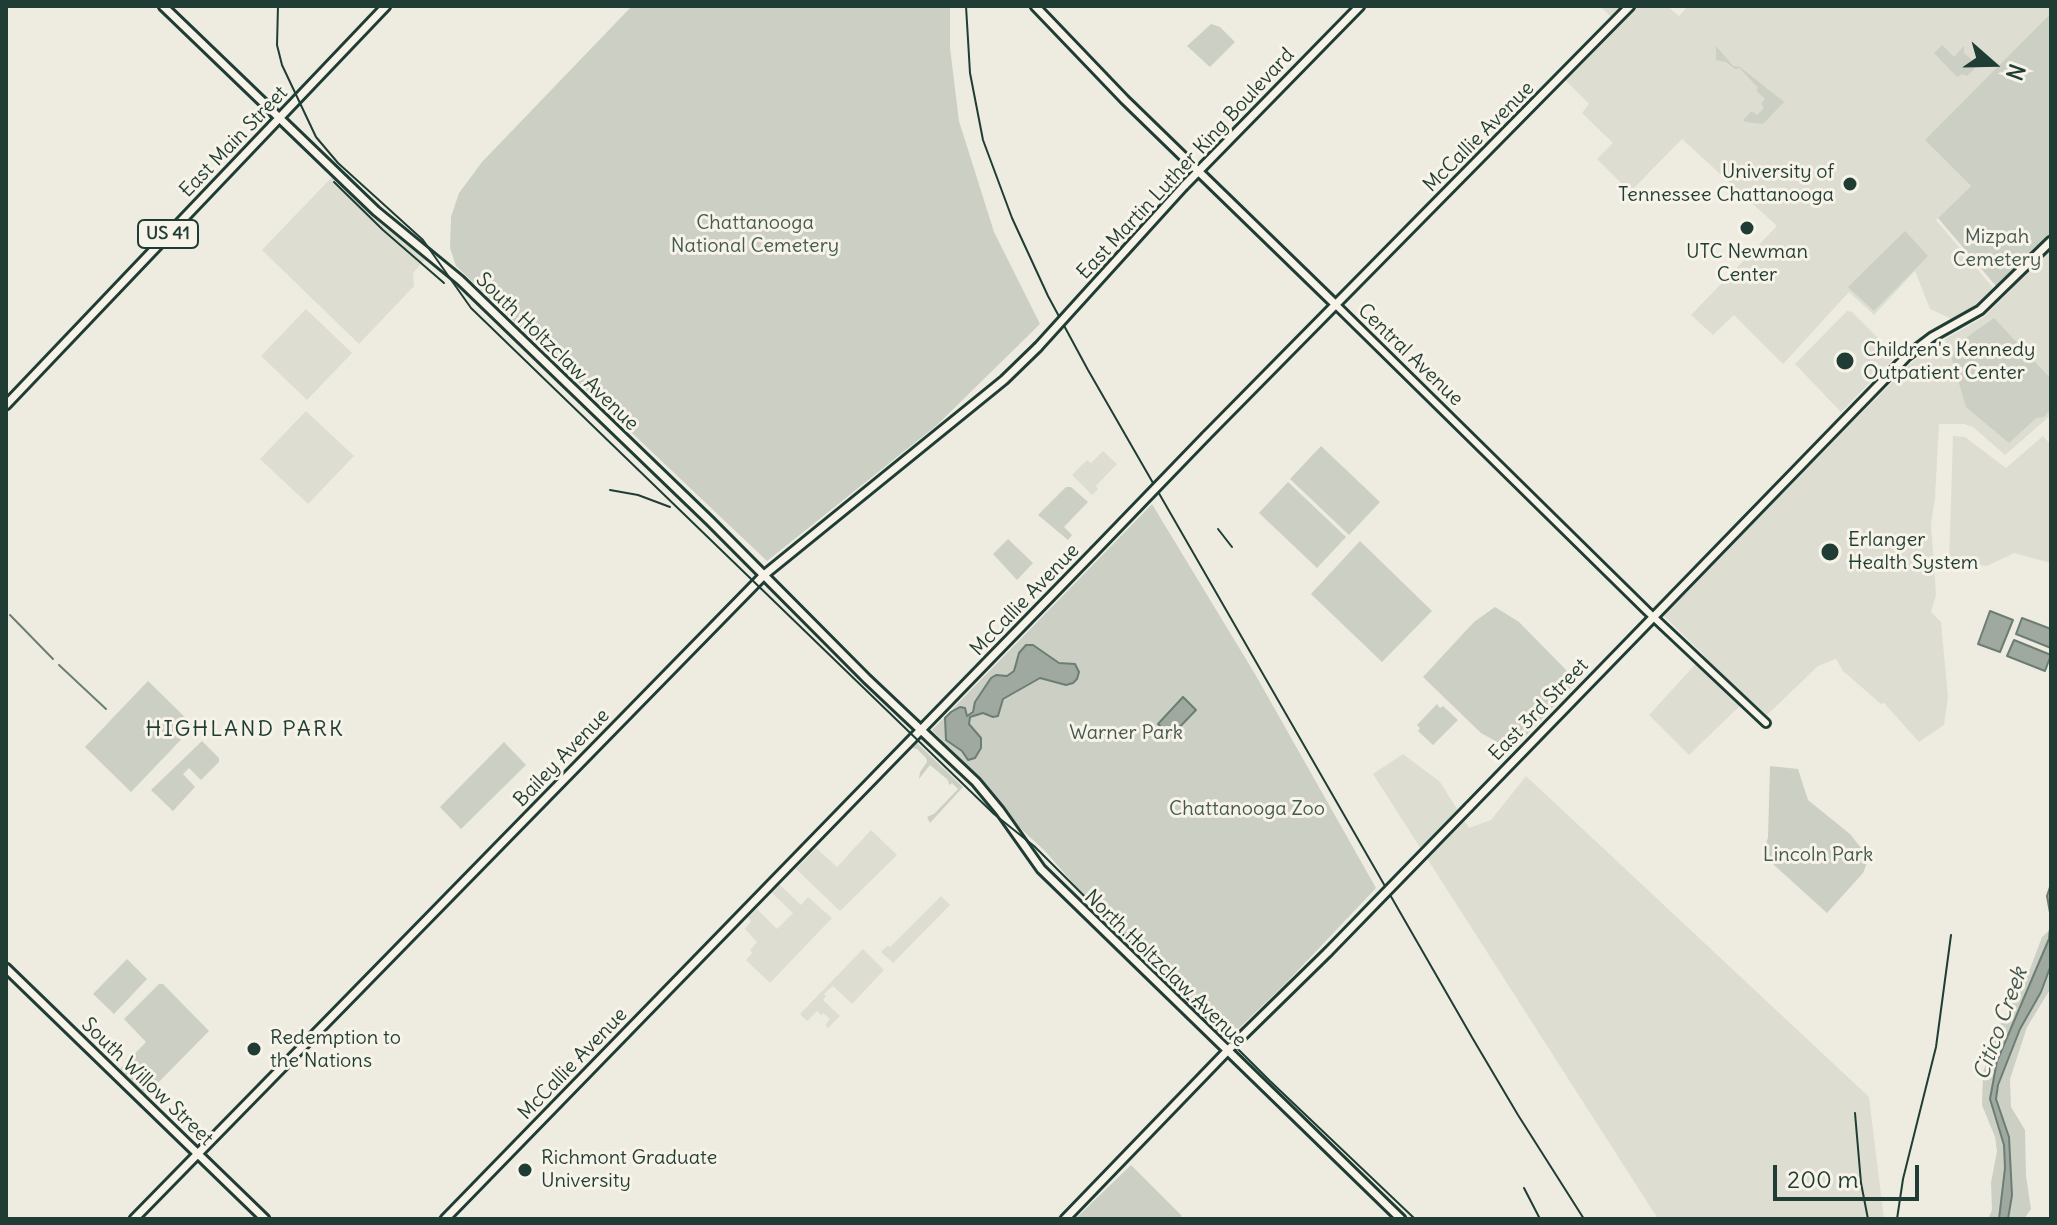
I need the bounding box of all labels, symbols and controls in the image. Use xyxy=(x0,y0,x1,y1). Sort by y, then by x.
north arrow xyxy=(1953,24,2033,104)
street label: East Martin Luther King Boulevard xyxy=(1072,43,1300,285)
text: N xyxy=(2000,60,2031,84)
street label: McCallie Avenue xyxy=(1419,77,1539,197)
street label: East Main Street xyxy=(175,81,293,203)
place label: University of Tennessee Chattanooga xyxy=(1618,160,1834,207)
marker: University of Tennessee Chattanooga xyxy=(1841,175,1859,193)
park label: Chattanooga National Cemetery xyxy=(671,211,839,258)
marker: UTC Newman Center xyxy=(1738,219,1756,237)
road number: US 41 xyxy=(138,220,198,248)
park label: Mizpah Cemetery xyxy=(1953,225,2041,272)
place label: UTC Newman Center xyxy=(1686,240,1808,287)
street label: South Holtzclaw Avenue xyxy=(471,268,643,436)
street label: Central Avenue xyxy=(1352,299,1468,411)
place label: Children's Kennedy Outpatient Center xyxy=(1863,338,2035,385)
marker: Children's Kennedy Outpatient Center xyxy=(1834,350,1856,372)
place label: Erlanger Health System xyxy=(1848,528,1978,575)
street label: McCallie Avenue xyxy=(965,539,1085,661)
marker: Erlanger Health System xyxy=(1819,541,1841,563)
street label: East 3rd Street xyxy=(1484,654,1594,766)
street label: Bailey Avenue xyxy=(509,704,615,812)
district label: HIGHLAND PARK xyxy=(145,717,345,743)
park label: Warner Park xyxy=(1069,721,1183,745)
park label: Chattanooga Zoo xyxy=(1169,797,1325,821)
park label: Lincoln Park xyxy=(1763,843,1873,867)
street label: North Holtzclaw Avenue xyxy=(1079,885,1251,1053)
water label: Citico Creek xyxy=(1968,964,2034,1084)
street label: McCallie Avenue xyxy=(513,1003,633,1125)
street label: South Willow Street xyxy=(76,1013,218,1151)
place label: Redemption to the Nations xyxy=(270,1026,401,1073)
marker: Redemption to the Nations xyxy=(245,1040,263,1058)
place label: Richmont Graduate University xyxy=(541,1146,717,1193)
scale bar xyxy=(1777,1149,1923,1199)
marker: Richmont Graduate University xyxy=(516,1161,534,1179)
text: 200 m xyxy=(1787,1164,1859,1194)

